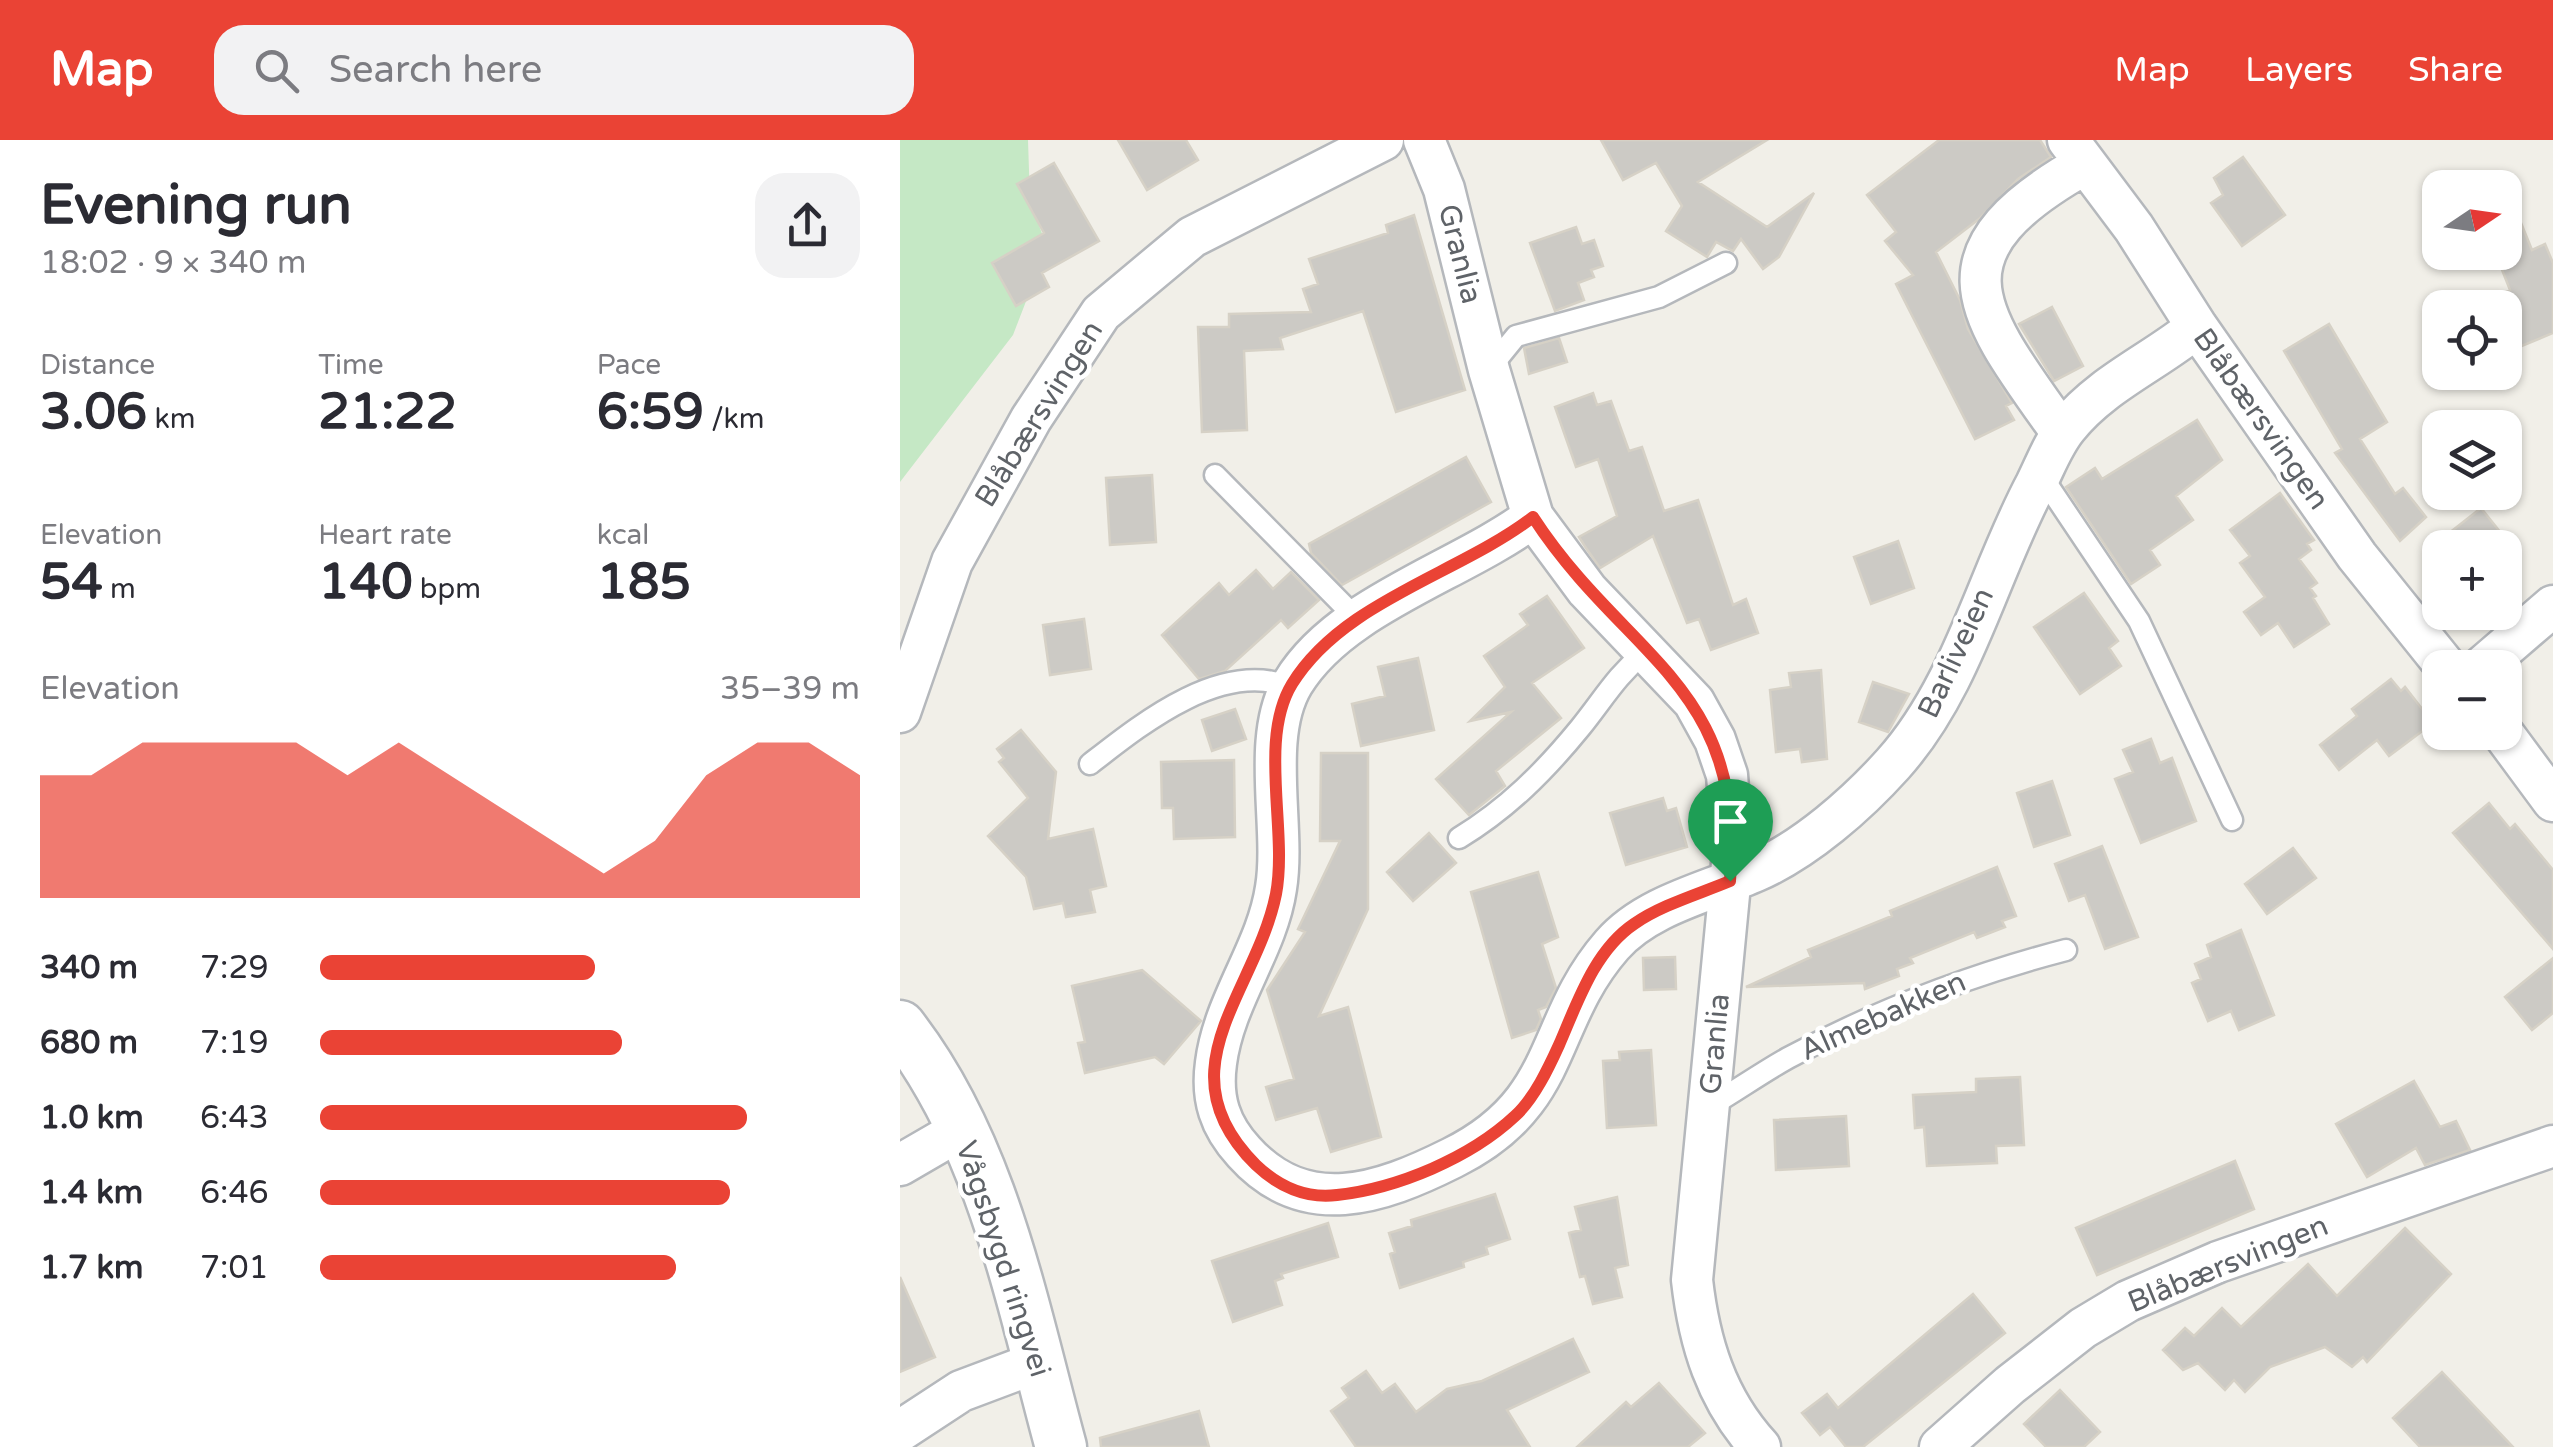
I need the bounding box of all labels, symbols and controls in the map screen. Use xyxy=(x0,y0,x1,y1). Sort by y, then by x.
search box xyxy=(214,25,914,115)
text: Map xyxy=(50,41,154,99)
icon: search xyxy=(249,43,304,98)
text: Search here xyxy=(329,47,542,93)
text: Map xyxy=(2114,49,2190,91)
text: Layers xyxy=(2245,49,2353,91)
text: Share xyxy=(2408,49,2503,91)
north arrow xyxy=(2422,170,2522,270)
map controls xyxy=(2422,170,2522,750)
text: Evening run xyxy=(40,173,352,239)
button: share xyxy=(755,173,860,278)
street label: Granlia xyxy=(1430,200,1490,308)
text: 18:02 · 9 × 340 m xyxy=(40,244,306,282)
button: locate xyxy=(2422,290,2522,390)
street label: Blåbærsvingen xyxy=(967,314,1111,514)
street label: Blåbærsvingen xyxy=(2185,321,2337,517)
text: Distance xyxy=(40,348,155,382)
text: Time xyxy=(318,348,384,382)
text: Pace xyxy=(597,348,661,382)
text: 3.06 xyxy=(40,382,147,442)
text: 21:22 xyxy=(318,382,457,442)
text: 6:59 xyxy=(597,382,704,442)
text: km xyxy=(147,402,195,436)
text: /km xyxy=(704,402,765,436)
button: layers xyxy=(2422,410,2522,510)
text: Elevation xyxy=(40,518,162,552)
text: Heart rate xyxy=(318,518,452,552)
text: kcal xyxy=(597,518,649,552)
button: + xyxy=(2422,530,2522,630)
text: 54 xyxy=(40,552,103,612)
text: 140 xyxy=(318,552,413,612)
text: 185 xyxy=(597,552,691,612)
text: m xyxy=(103,572,136,606)
text: bpm xyxy=(413,572,481,606)
street label: Barliveien xyxy=(1910,582,2002,724)
button: − xyxy=(2422,650,2522,750)
text: Elevation xyxy=(40,670,180,708)
text: 35–39 m xyxy=(720,670,860,708)
pin xyxy=(1688,779,1773,882)
icon: arrive xyxy=(1703,794,1758,849)
text: 340 m xyxy=(40,949,138,987)
text: 7:29 xyxy=(200,949,269,987)
street label: Almebakken xyxy=(1794,963,1972,1069)
street label: Granlia xyxy=(1692,992,1738,1096)
text: 680 m xyxy=(40,1024,138,1062)
text: 7:19 xyxy=(200,1024,269,1062)
text: 1.0 km xyxy=(40,1099,144,1137)
text: 6:43 xyxy=(200,1099,269,1137)
street label: Vågsbygd ringvei xyxy=(947,1136,1059,1382)
text: 1.4 km xyxy=(40,1174,143,1212)
text: 6:46 xyxy=(200,1174,269,1212)
street label: Blåbærsvingen xyxy=(2122,1207,2334,1321)
text: 1.7 km xyxy=(40,1249,143,1287)
text: 7:01 xyxy=(200,1249,269,1287)

